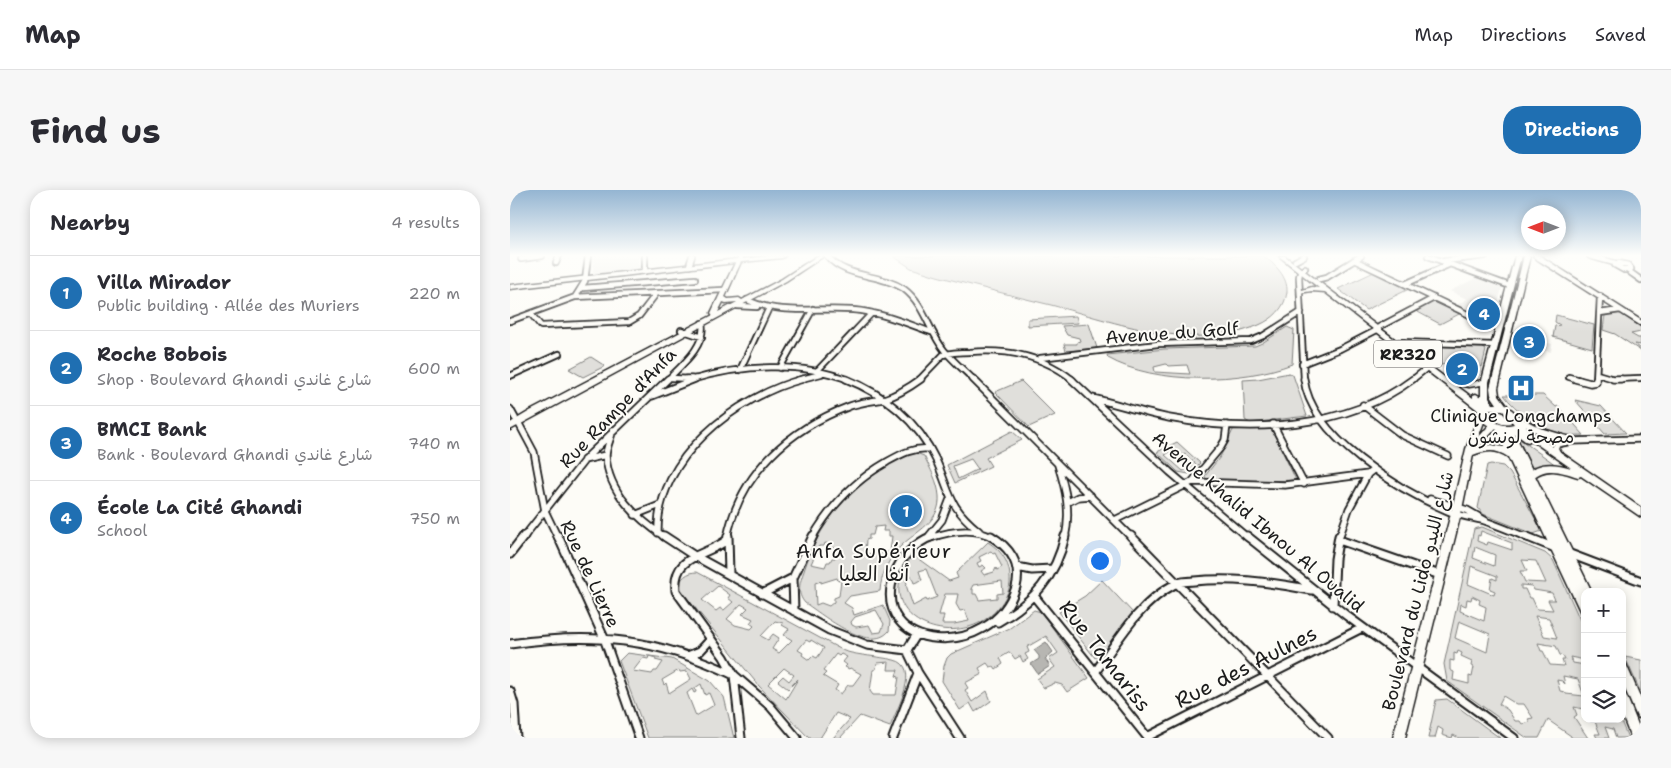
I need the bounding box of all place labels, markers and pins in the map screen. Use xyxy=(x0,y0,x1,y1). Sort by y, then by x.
pin: 4 xyxy=(1468,295,1500,333)
pin: 3 xyxy=(1513,323,1545,361)
pin: 2 xyxy=(1446,350,1478,388)
hospital icon: Clinique Longchamps مصحة لونشون xyxy=(1506,373,1536,403)
place label: Clinique Longchamps مصحة لونشون xyxy=(1430,404,1612,449)
pin: 1 xyxy=(890,492,922,530)

